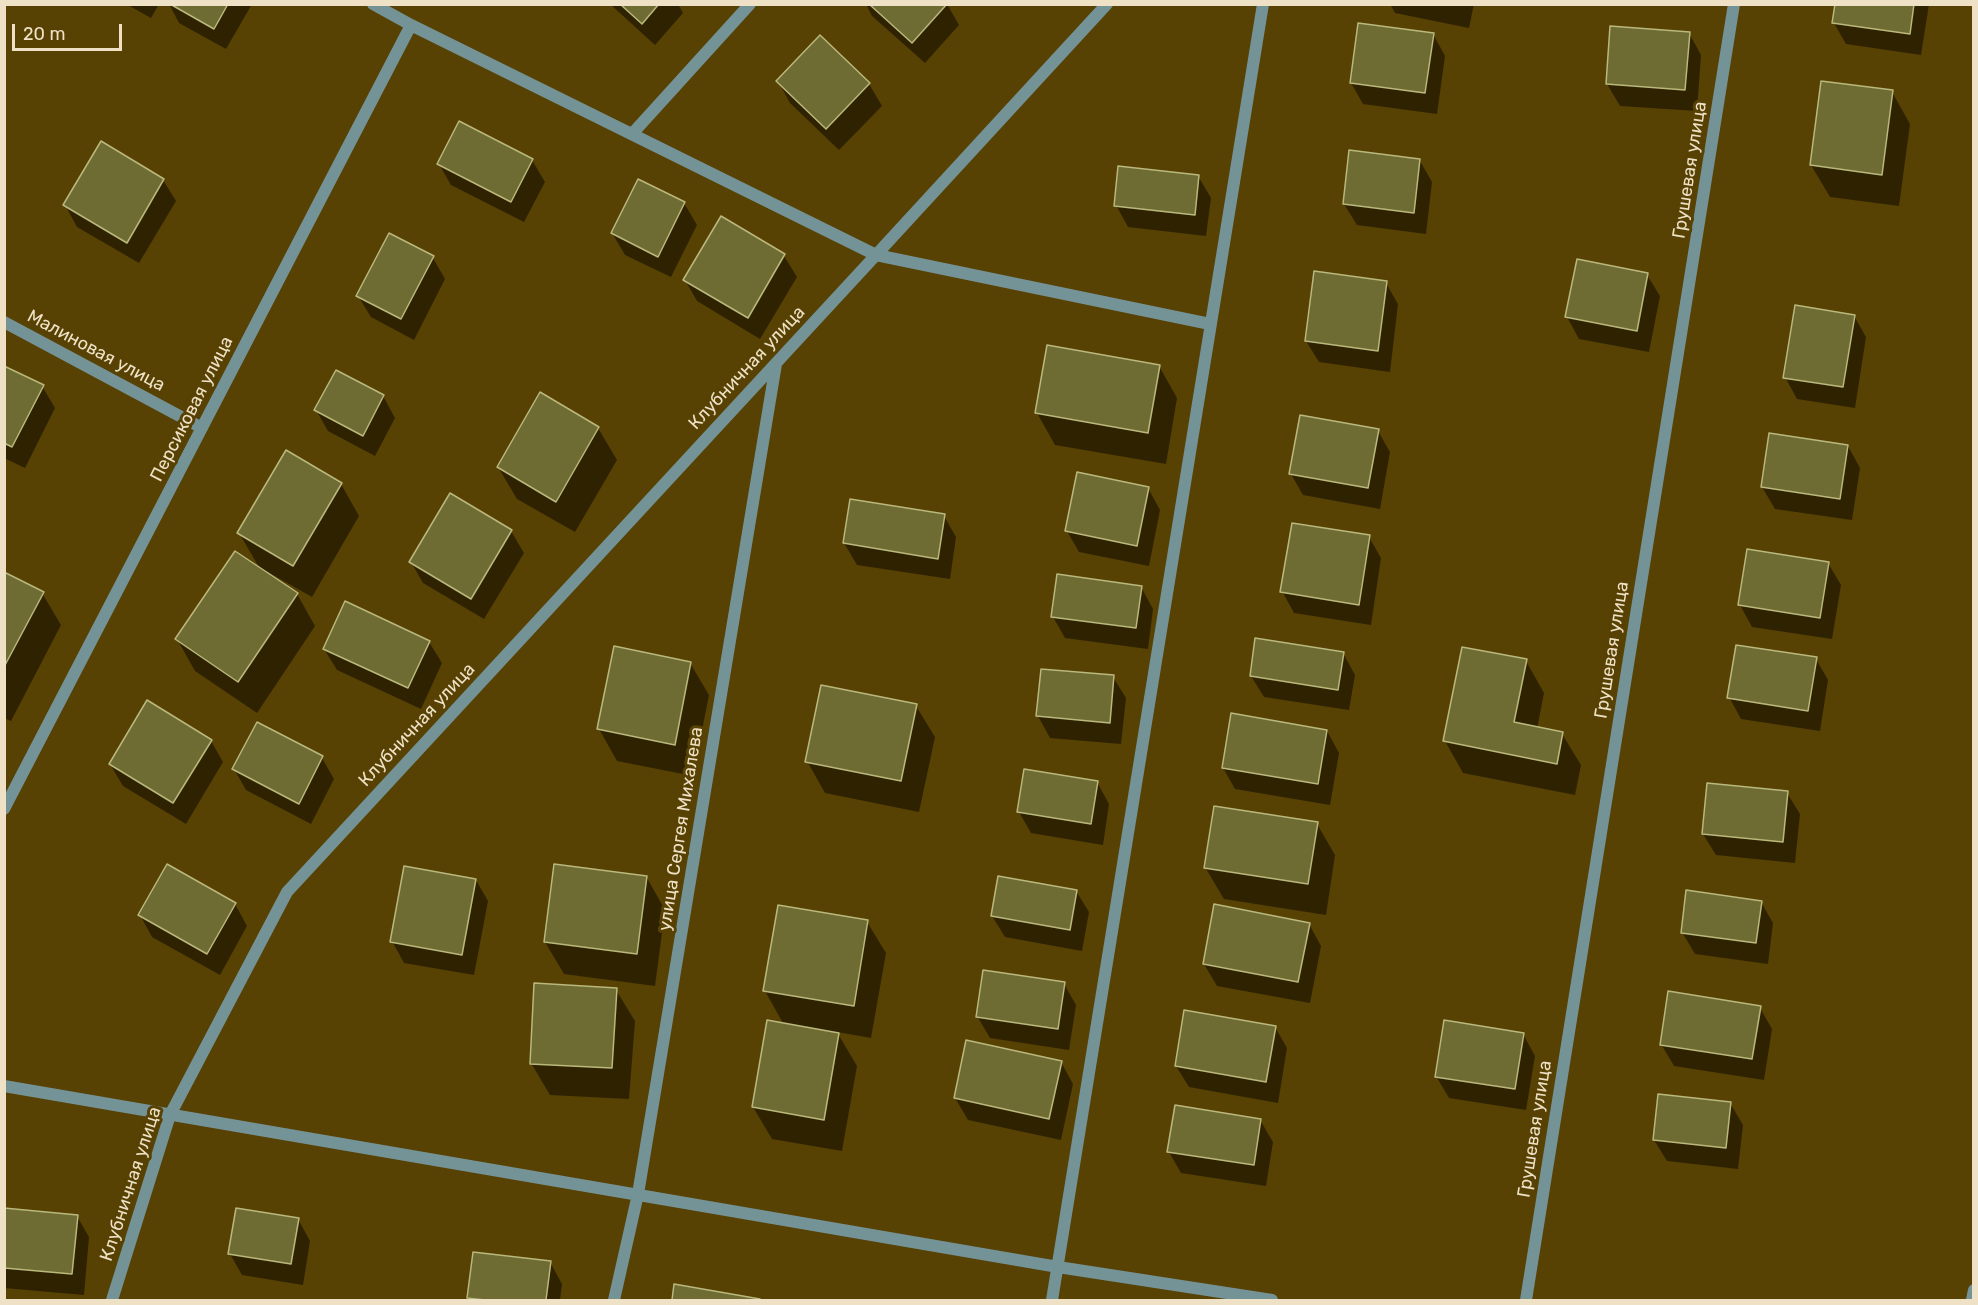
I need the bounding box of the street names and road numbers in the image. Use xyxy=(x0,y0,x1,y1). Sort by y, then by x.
street label: Грушевая улица xyxy=(1669,100,1711,240)
street label: Клубничная улица xyxy=(684,302,810,434)
street label: Малиновая улица xyxy=(23,306,169,396)
street label: Персиковая улица xyxy=(146,333,238,485)
street label: Грушевая улица xyxy=(1591,580,1633,720)
street label: Клубничная улица xyxy=(354,659,480,791)
street label: улица Сергея Михалева xyxy=(654,725,708,933)
street label: Грушевая улица xyxy=(1514,1059,1556,1199)
street label: Клубничная улица xyxy=(96,1104,166,1264)

